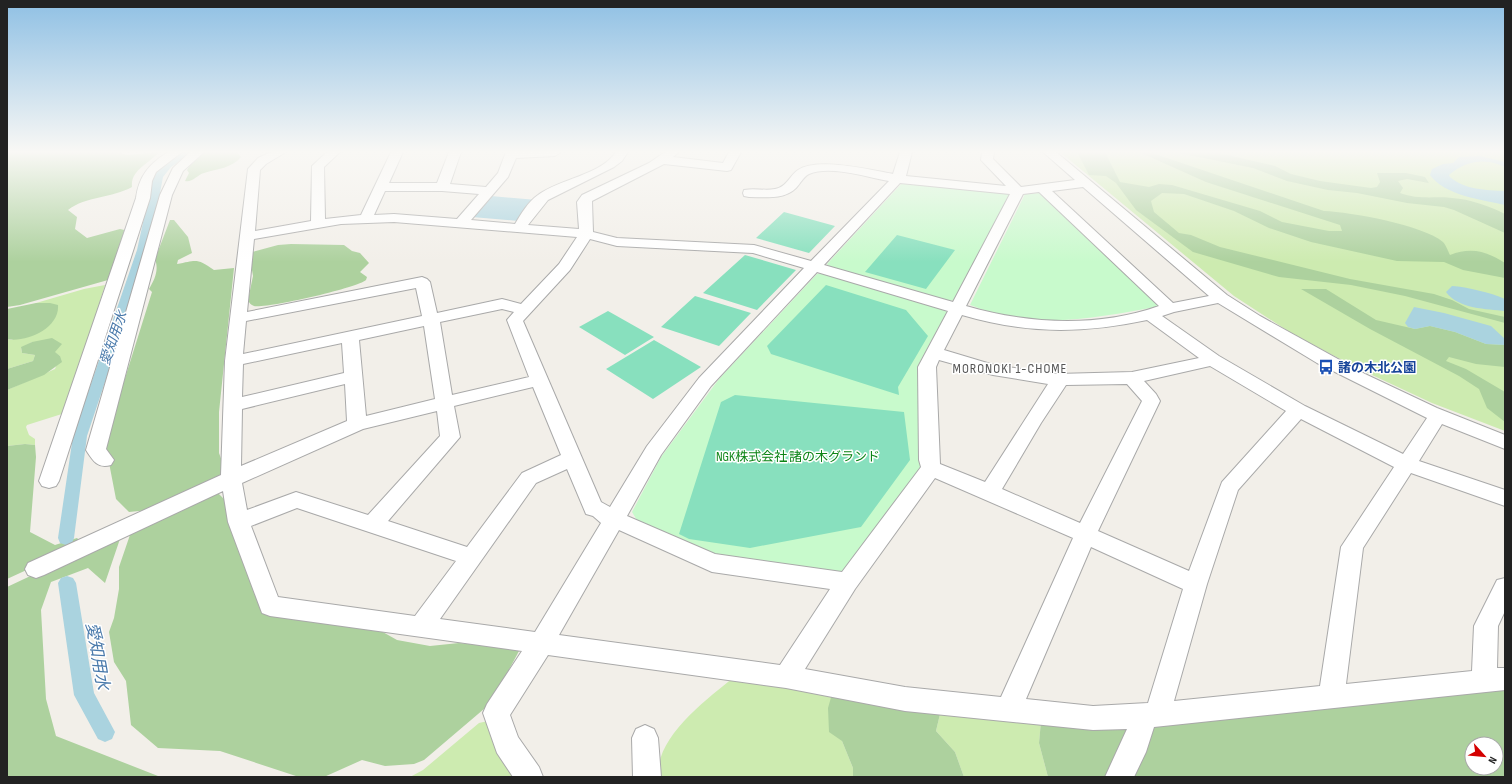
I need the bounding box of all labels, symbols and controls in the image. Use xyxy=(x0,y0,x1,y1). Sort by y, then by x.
water label: 愛知用水 xyxy=(96,307,131,367)
bus stop icon: 諸の木北公園 xyxy=(1317,358,1335,376)
district label: MORONOKI 1-CHOME xyxy=(953,360,1067,377)
place label: 諸の木北公園 xyxy=(1338,360,1416,376)
park label: NGK株式会社 諸の木グランド xyxy=(716,449,880,465)
water label: 愛知用水 xyxy=(81,621,113,693)
north arrow xyxy=(1464,736,1504,776)
text: N xyxy=(1485,755,1500,766)

